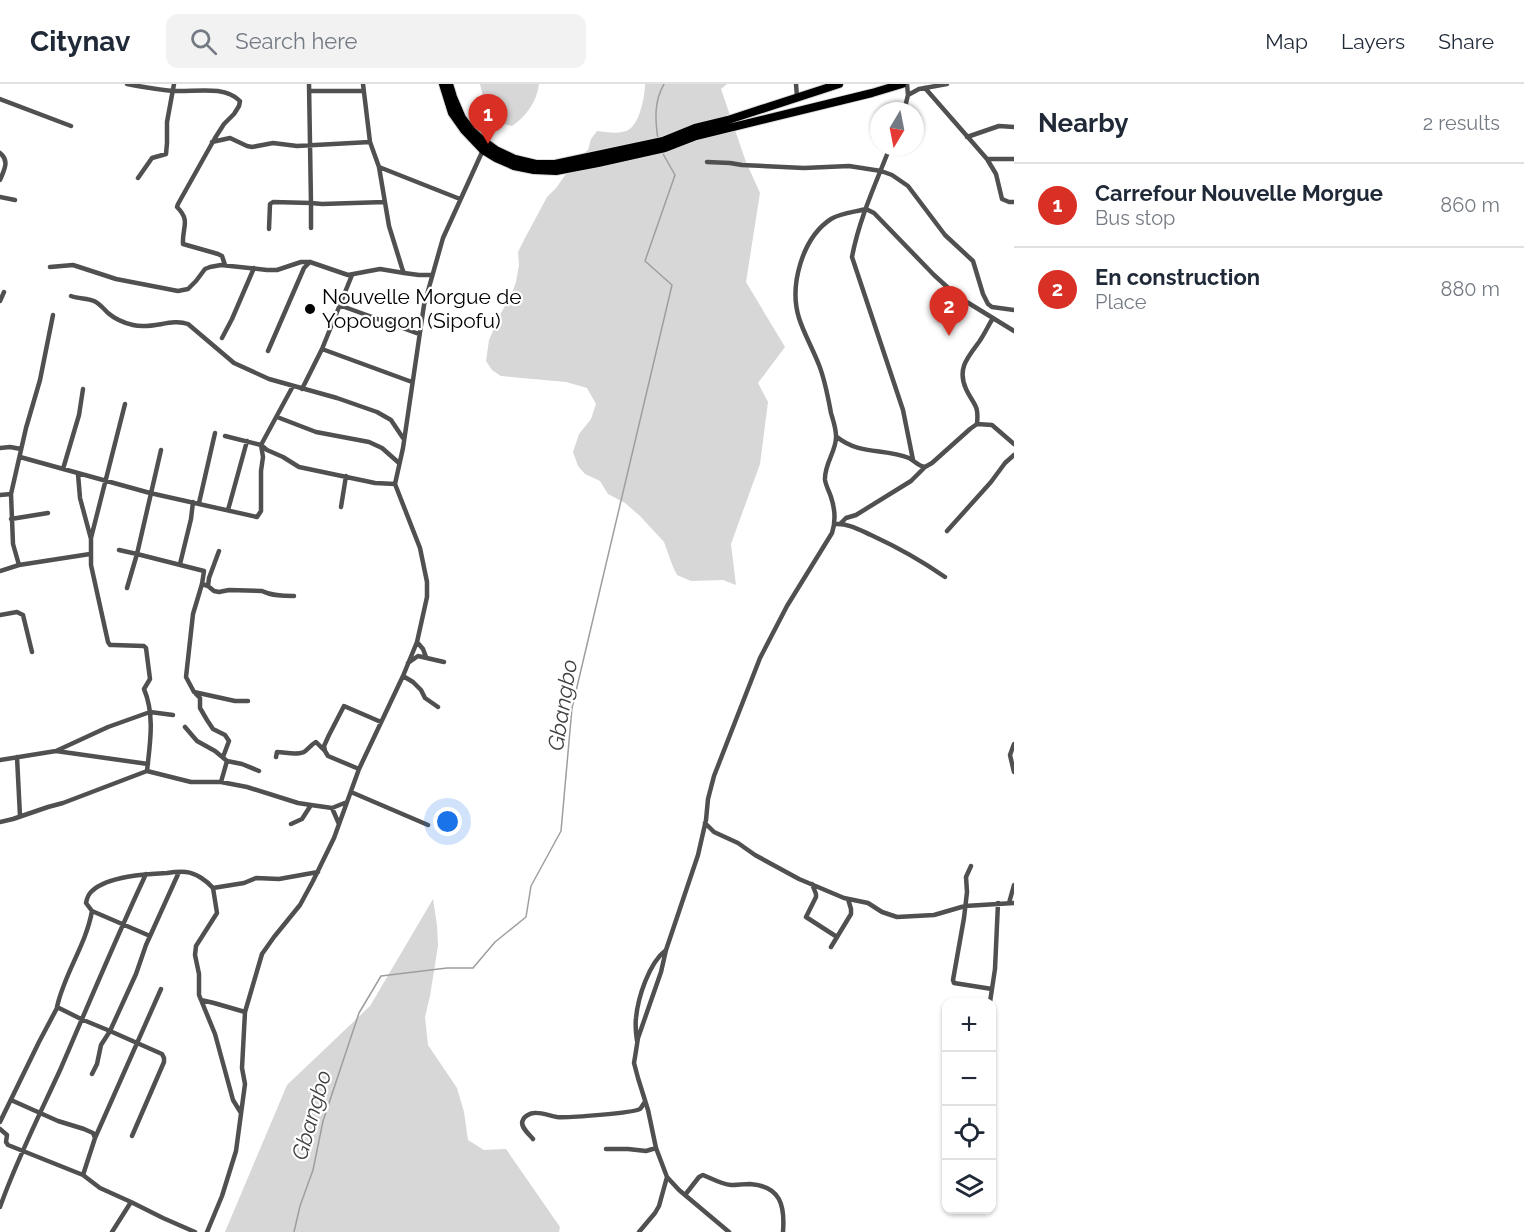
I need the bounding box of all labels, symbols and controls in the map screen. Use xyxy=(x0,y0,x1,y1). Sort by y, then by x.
search box xyxy=(166,14,586,68)
text: Citynav xyxy=(30,25,130,58)
icon: search xyxy=(187,25,220,58)
text: Search here xyxy=(235,28,357,54)
text: Map xyxy=(1265,29,1308,54)
text: Layers xyxy=(1341,29,1405,54)
text: Share xyxy=(1438,29,1494,54)
pin: 1 xyxy=(468,94,508,144)
north arrow xyxy=(870,102,924,156)
text: Nearby xyxy=(1038,108,1128,138)
text: 2 results xyxy=(1423,111,1500,135)
text: Carrefour Nouvelle Morgue xyxy=(1095,180,1383,206)
text: 1 xyxy=(1053,193,1062,217)
text: 860 m xyxy=(1440,193,1500,217)
text: Bus stop xyxy=(1095,206,1175,230)
text: En construction xyxy=(1095,264,1260,290)
text: 2 xyxy=(1052,277,1063,301)
text: 880 m xyxy=(1441,277,1500,301)
place label: Nouvelle Morgue de Yopougon (Sipofu) xyxy=(322,284,522,333)
pin: 2 xyxy=(930,286,968,336)
text: Place xyxy=(1095,290,1146,314)
marker: Nouvelle Morgue de Yopougon (Sipofu) xyxy=(303,302,317,316)
water label: Gbangbo xyxy=(542,657,582,753)
your location xyxy=(433,807,462,836)
map controls xyxy=(942,998,996,1214)
button: + xyxy=(942,998,996,1052)
button: − xyxy=(942,1052,996,1106)
water label: Gbangbo xyxy=(286,1067,336,1163)
button: locate xyxy=(942,1106,996,1160)
button: layers xyxy=(942,1160,996,1214)

